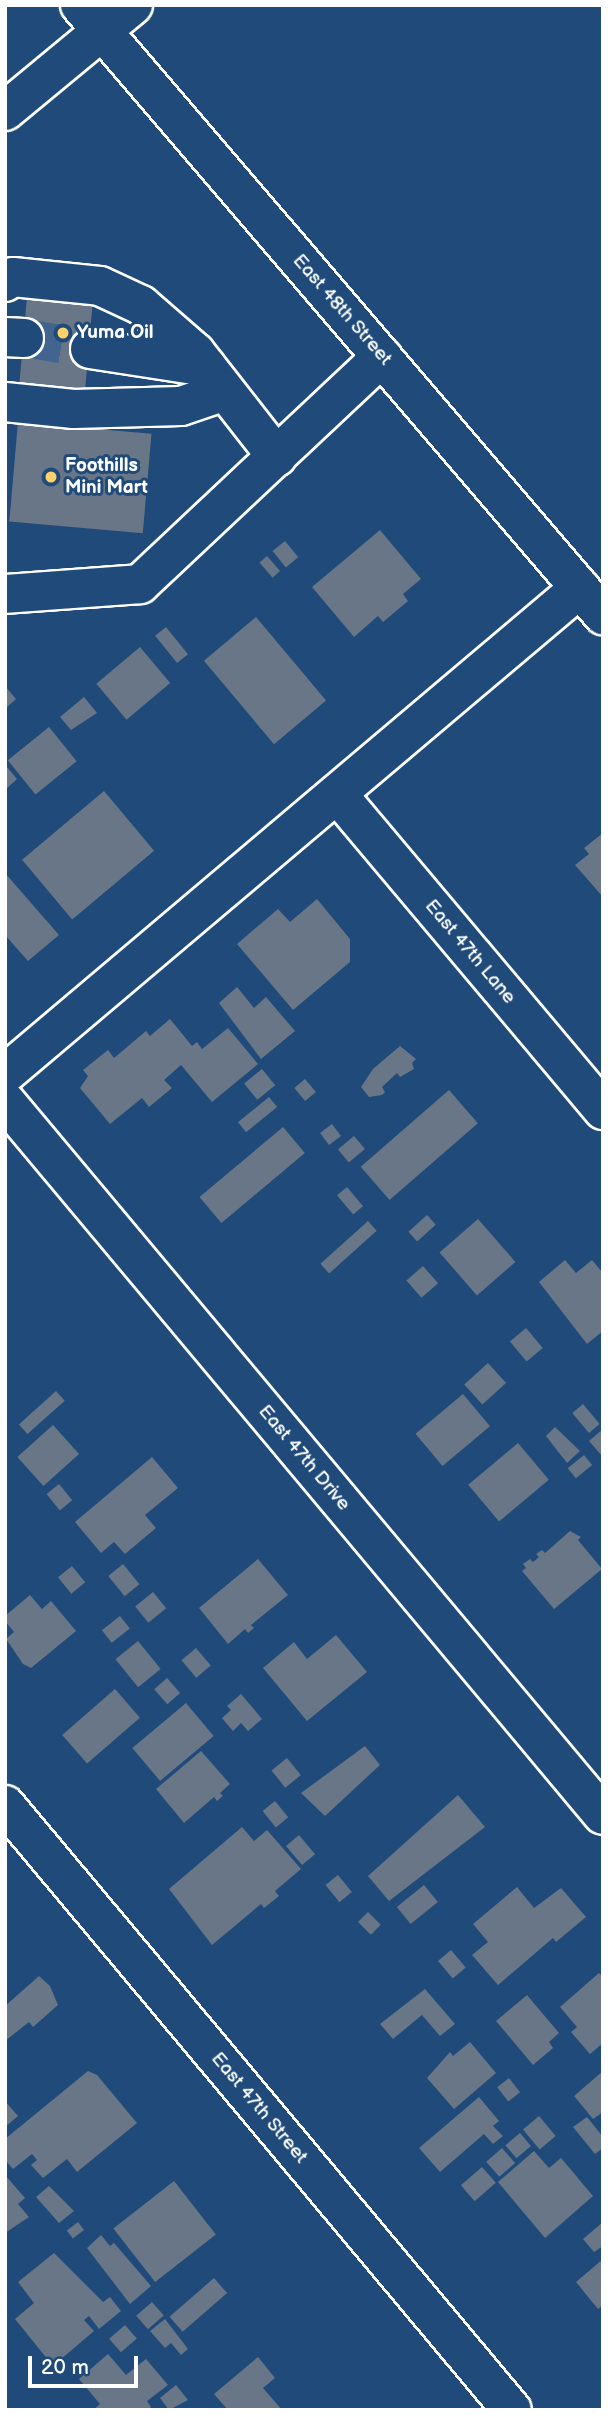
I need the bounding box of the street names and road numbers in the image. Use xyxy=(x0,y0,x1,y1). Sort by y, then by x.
street label: East 48th Street xyxy=(287,250,397,370)
street label: East 47th Lane xyxy=(420,895,520,1009)
street label: East 47th Drive xyxy=(253,1401,355,1515)
street label: East 47th Street xyxy=(206,2048,312,2168)

